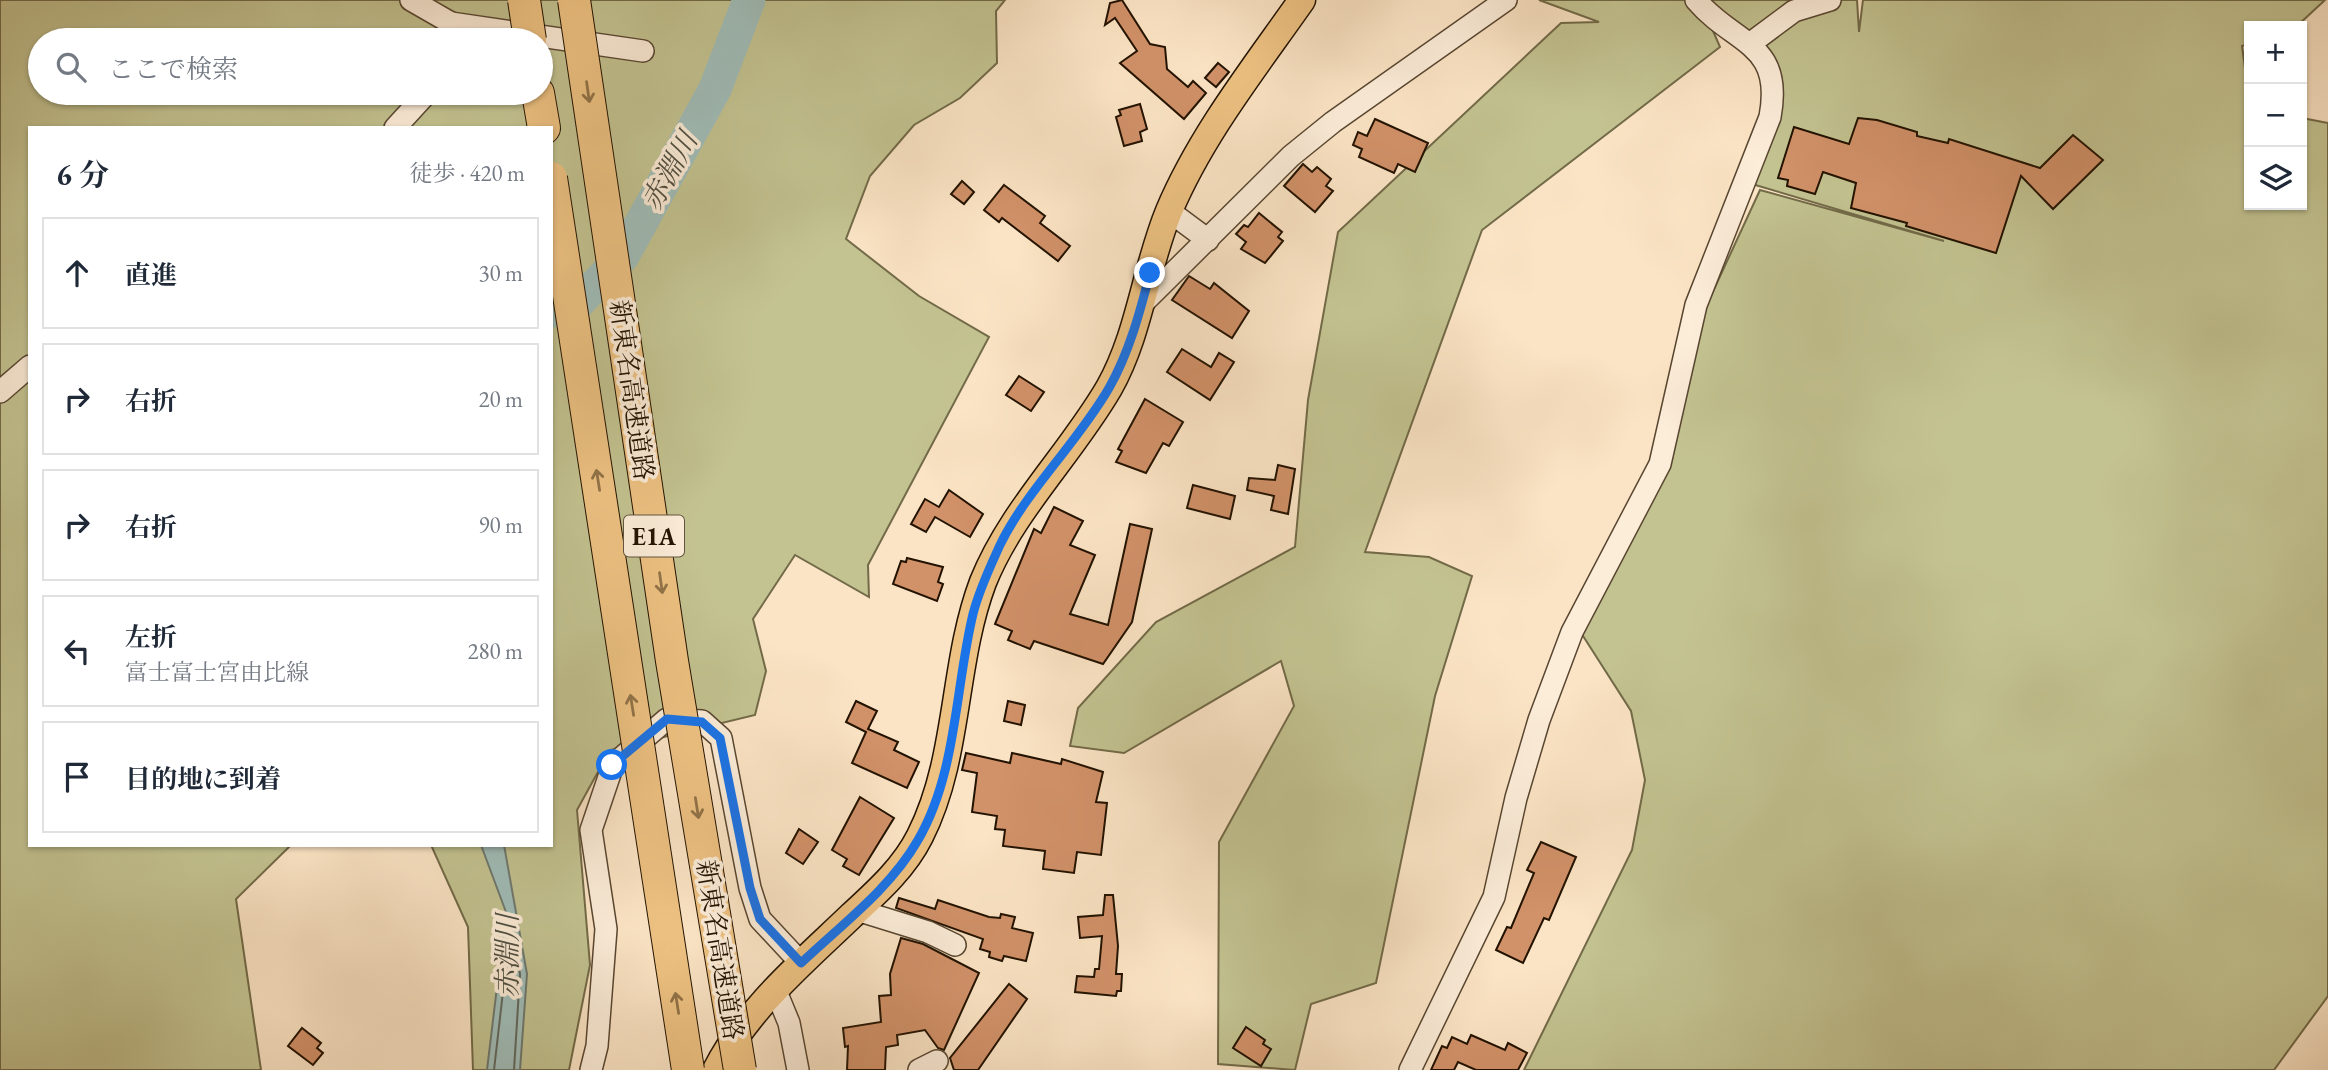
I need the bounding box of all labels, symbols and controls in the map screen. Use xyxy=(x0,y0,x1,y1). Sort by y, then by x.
map controls xyxy=(2244,21,2307,210)
button: + xyxy=(2244,21,2307,84)
search box xyxy=(28,28,553,105)
icon: search xyxy=(52,48,90,86)
text: ここで検索 xyxy=(108,52,238,86)
one-way arrow xyxy=(581,80,594,103)
button: − xyxy=(2244,84,2307,147)
water label: 赤淵川 xyxy=(633,123,707,216)
button: layers xyxy=(2244,147,2307,210)
text: 6 分 xyxy=(56,155,109,194)
text: 徒歩 · 420 m xyxy=(410,158,525,188)
icon: ahead xyxy=(58,254,96,292)
route end xyxy=(1134,257,1165,288)
text: 直進 xyxy=(125,258,177,292)
text: 30 m xyxy=(478,258,523,288)
street label: 新東名高速道路 xyxy=(602,298,662,482)
icon: right xyxy=(58,380,96,418)
text: 右折 xyxy=(125,384,177,418)
text: 20 m xyxy=(478,384,523,414)
one-way arrow xyxy=(591,469,604,492)
icon: right xyxy=(58,506,96,544)
text: 右折 xyxy=(125,510,177,544)
text: 90 m xyxy=(478,510,523,540)
road number: E1A xyxy=(624,516,684,556)
one-way arrow xyxy=(655,571,668,594)
text: 左折 xyxy=(125,620,177,654)
icon: left xyxy=(58,632,96,670)
text: 280 m xyxy=(467,636,523,666)
text: 富士富士宮由比線 xyxy=(125,657,309,687)
one-way arrow xyxy=(625,694,638,717)
route start xyxy=(596,749,627,780)
icon: arrive xyxy=(58,758,96,796)
text: 目的地に到着 xyxy=(125,762,281,796)
one-way arrow xyxy=(691,796,704,819)
street label: 新東名高速道路 xyxy=(689,857,751,1043)
water label: 赤淵川 xyxy=(489,911,525,998)
one-way arrow xyxy=(671,992,684,1014)

